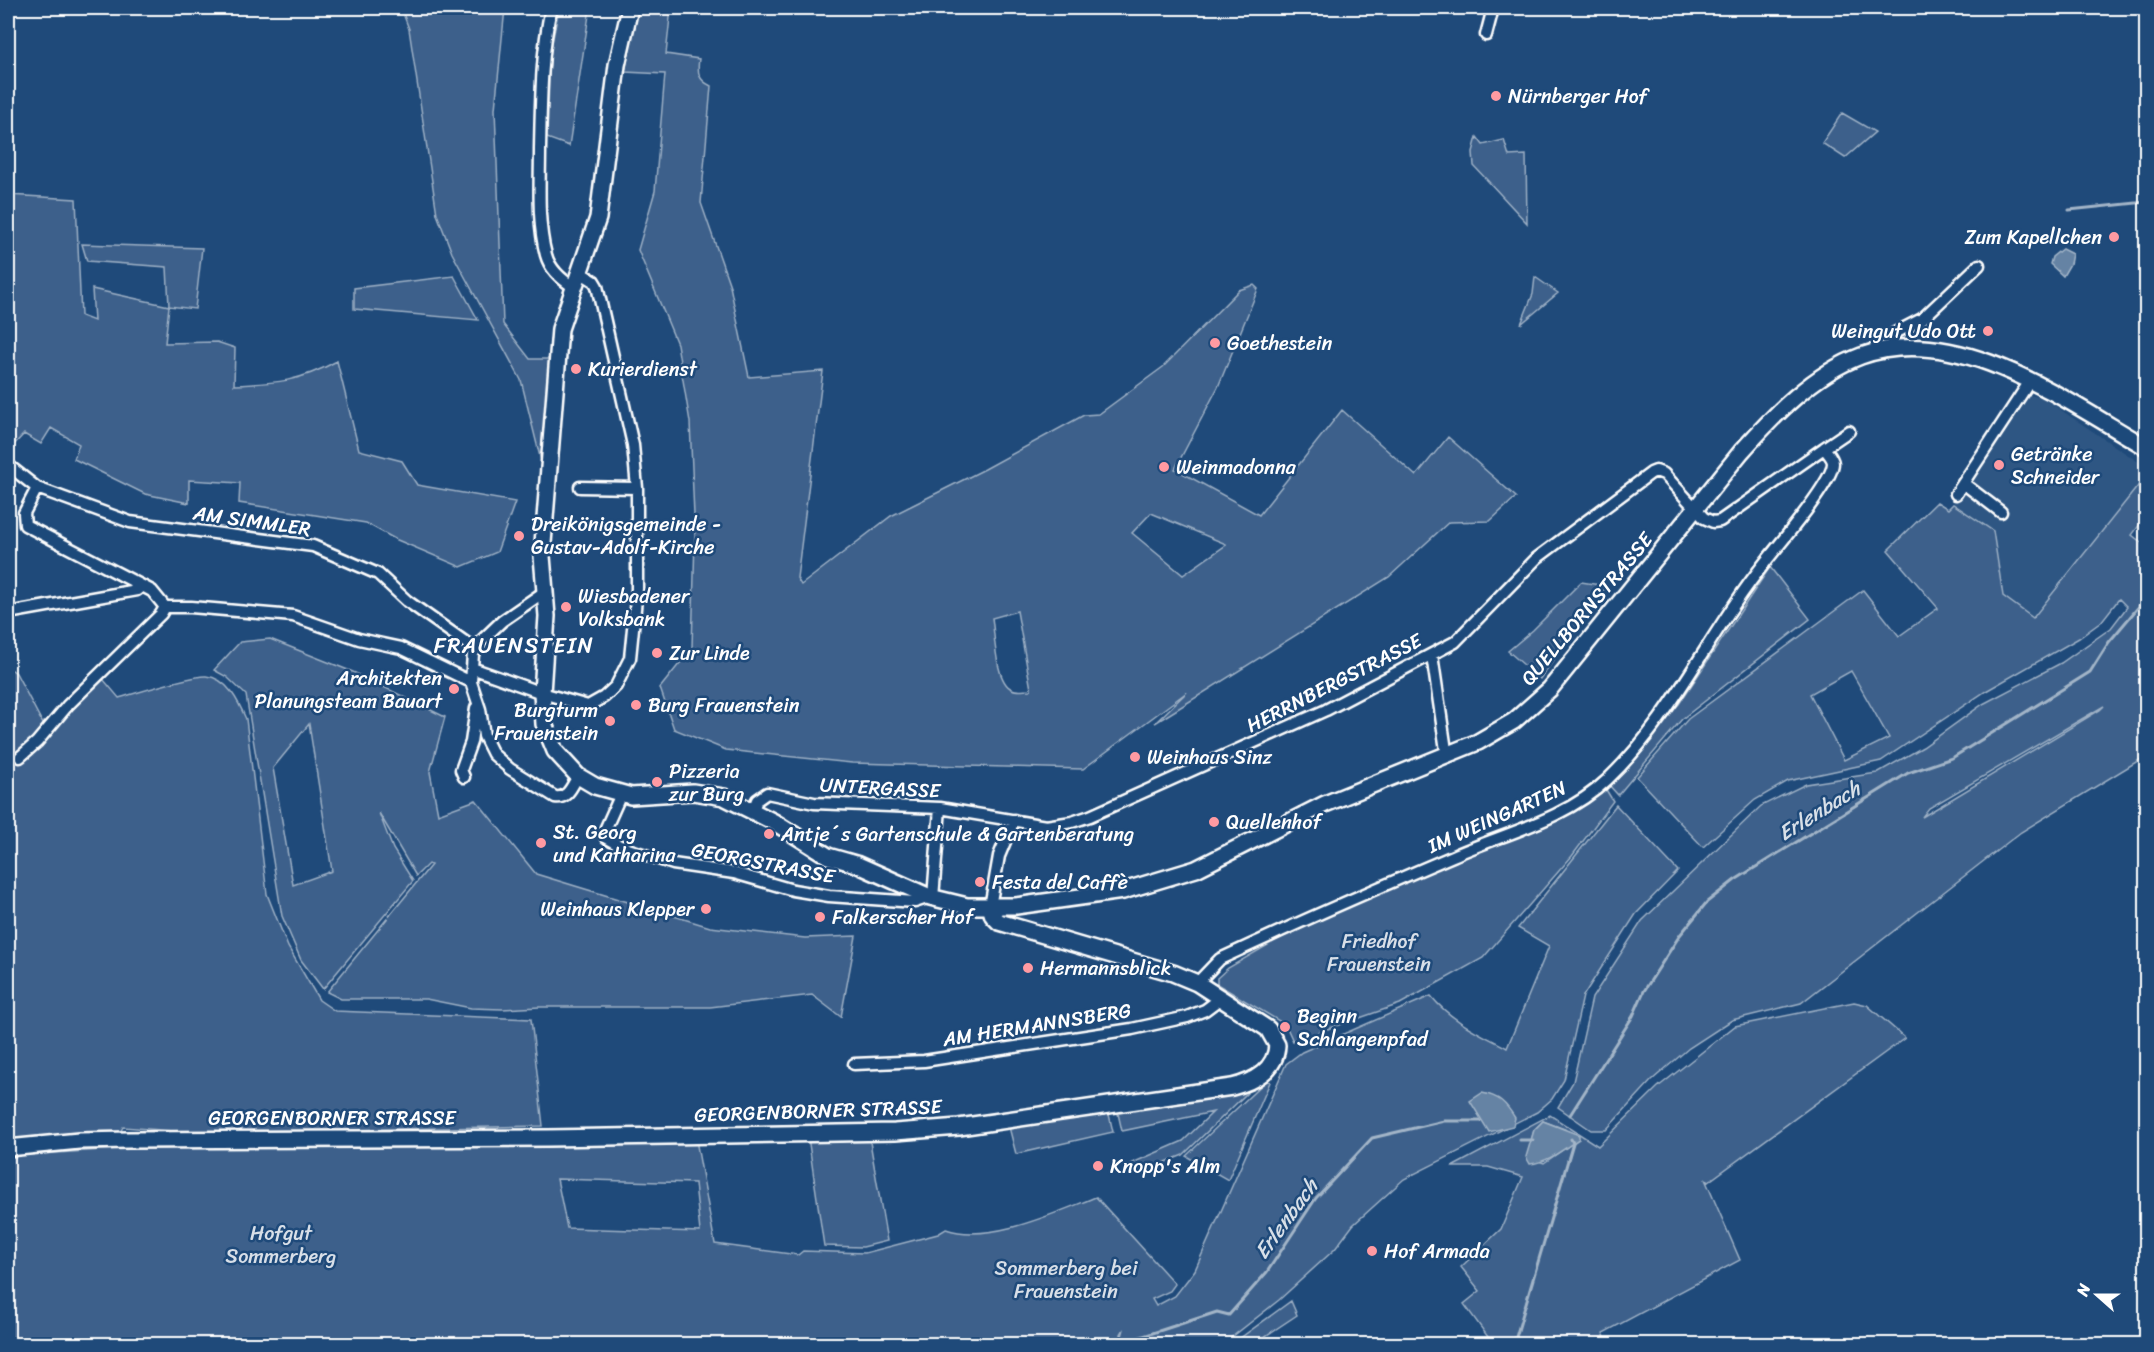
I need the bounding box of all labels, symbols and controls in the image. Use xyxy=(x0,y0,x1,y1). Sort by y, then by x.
place label: Nürnberger Hof xyxy=(1508,79,1651,114)
marker: Nürnberger Hof xyxy=(1489,89,1503,103)
place label: Zum Kapellchen xyxy=(1965,220,2102,255)
marker: Zum Kapellchen xyxy=(2107,230,2121,244)
place label: Weingut Udo Ott xyxy=(1831,314,1976,349)
marker: Weingut Udo Ott xyxy=(1981,324,1995,338)
place label: Goethestein xyxy=(1227,326,1332,361)
marker: Goethestein xyxy=(1208,336,1222,350)
place label: Kurierdienst xyxy=(588,352,698,387)
marker: Kurierdienst xyxy=(569,362,583,376)
place label: Getränke Schneider xyxy=(2011,437,2101,495)
place label: Weinmadonna xyxy=(1176,450,1297,485)
marker: Getränke Schneider xyxy=(1992,458,2006,472)
marker: Weinmadonna xyxy=(1157,460,1171,474)
street label: AM SIMMLER xyxy=(190,495,313,547)
place label: Dreikönigsgemeinde - Gustav-Adolf-Kirche xyxy=(531,507,721,565)
street label: QUELLBORNSTRASSE xyxy=(1512,523,1663,694)
marker: Dreikönigsgemeinde - Gustav-Adolf-Kirche xyxy=(512,529,526,543)
place label: Wiesbadener Volksbank xyxy=(578,579,691,637)
marker: Wiesbadener Volksbank xyxy=(559,600,573,614)
street label: HERRNBERGSTRASSE xyxy=(1240,623,1430,743)
district label: FRAUENSTEIN xyxy=(434,626,594,665)
place label: Zur Linde xyxy=(669,636,750,671)
marker: Zur Linde xyxy=(650,646,664,660)
place label: Architekten Planungsteam Bauart xyxy=(254,661,443,719)
marker: Architekten Planungsteam Bauart xyxy=(447,682,461,696)
place label: Burg Frauenstein xyxy=(648,688,800,723)
place label: Burgturm Frauenstein xyxy=(494,693,598,751)
marker: Burg Frauenstein xyxy=(629,698,643,712)
marker: Burgturm Frauenstein xyxy=(603,714,617,728)
place label: Weinhaus Sinz xyxy=(1147,740,1272,775)
marker: Weinhaus Sinz xyxy=(1128,750,1142,764)
place label: Pizzeria zur Burg xyxy=(668,754,744,812)
street label: UNTERGASSE xyxy=(819,767,943,809)
water label: Erlenbach xyxy=(1770,769,1870,851)
street label: IM WEINGARTEN xyxy=(1421,771,1572,864)
marker: Pizzeria zur Burg xyxy=(650,775,664,789)
place label: Quellenhof xyxy=(1226,805,1323,840)
place label: St. Georg und Katharina xyxy=(553,815,677,873)
marker: Quellenhof xyxy=(1207,815,1221,829)
place label: Antje´s Gartenschule & Gartenberatung xyxy=(780,817,1134,852)
marker: Antje´s Gartenschule & Gartenberatung xyxy=(762,827,776,841)
street label: GEORGSTRASSE xyxy=(688,832,840,894)
marker: St. Georg und Katharina xyxy=(534,836,548,850)
place label: Festa del Caffè xyxy=(992,865,1128,900)
marker: Festa del Caffè xyxy=(973,875,987,889)
place label: Weinhaus Klepper xyxy=(540,892,696,927)
place label: Falkerscher Hof xyxy=(832,900,976,935)
marker: Weinhaus Klepper xyxy=(699,902,713,916)
marker: Falkerscher Hof xyxy=(813,910,827,924)
park label: Friedhof Frauenstein xyxy=(1327,924,1431,982)
place label: Hermannsblick xyxy=(1040,951,1171,986)
marker: Hermannsblick xyxy=(1021,961,1035,975)
street label: AM HERMANNSBERG xyxy=(939,993,1134,1057)
place label: Beginn Schlangenpfad xyxy=(1297,999,1429,1057)
marker: Beginn Schlangenpfad xyxy=(1278,1020,1292,1034)
street label: GEORGENBORNER STRASSE xyxy=(694,1089,944,1133)
street label: GEORGENBORNER STRASSE xyxy=(208,1101,458,1136)
place label: Knopp's Alm xyxy=(1110,1149,1220,1184)
marker: Knopp's Alm xyxy=(1091,1159,1105,1173)
water label: Erlenbach xyxy=(1244,1169,1330,1267)
park label: Hofgut Sommerberg xyxy=(226,1216,336,1274)
place label: Hof Armada xyxy=(1384,1234,1490,1269)
marker: Hof Armada xyxy=(1365,1244,1379,1258)
park label: Sommerberg bei Frauenstein xyxy=(995,1251,1139,1309)
north arrow xyxy=(2067,1265,2127,1325)
text: N xyxy=(2068,1279,2099,1301)

